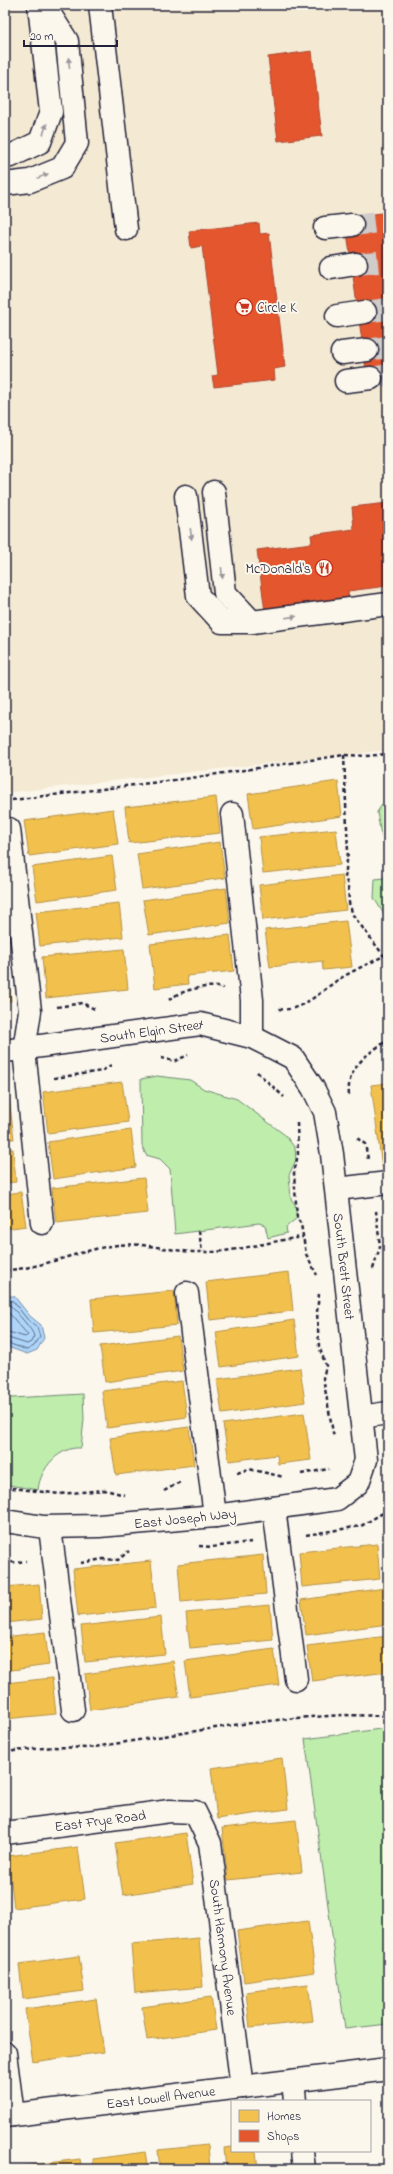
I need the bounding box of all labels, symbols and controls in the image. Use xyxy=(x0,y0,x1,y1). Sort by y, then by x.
scale bar xyxy=(24,22,117,48)
text: 20 m xyxy=(30,28,53,46)
one-way arrow xyxy=(65,57,72,69)
one-way arrow xyxy=(42,123,48,135)
one-way arrow xyxy=(37,172,49,178)
supermarket icon: Circle K xyxy=(234,297,254,317)
place label: Circle K xyxy=(257,298,297,319)
one-way arrow xyxy=(188,528,194,540)
restaurant icon: McDonald's xyxy=(314,558,334,578)
place label: McDonald's xyxy=(245,559,311,580)
one-way arrow xyxy=(219,567,226,579)
one-way arrow xyxy=(285,614,297,620)
street label: South Elgin Street xyxy=(99,1015,206,1050)
street label: South Brett Street xyxy=(327,1212,359,1321)
street label: East Joseph Way xyxy=(133,1504,237,1536)
street label: East Frye Road xyxy=(53,1805,147,1838)
street label: South Harmony Avenue xyxy=(203,1878,242,2018)
street label: East Lowell Avenue xyxy=(105,2081,217,2115)
legend xyxy=(231,2100,371,2152)
text: Homes xyxy=(267,2108,301,2126)
text: Shops xyxy=(267,2128,299,2146)

